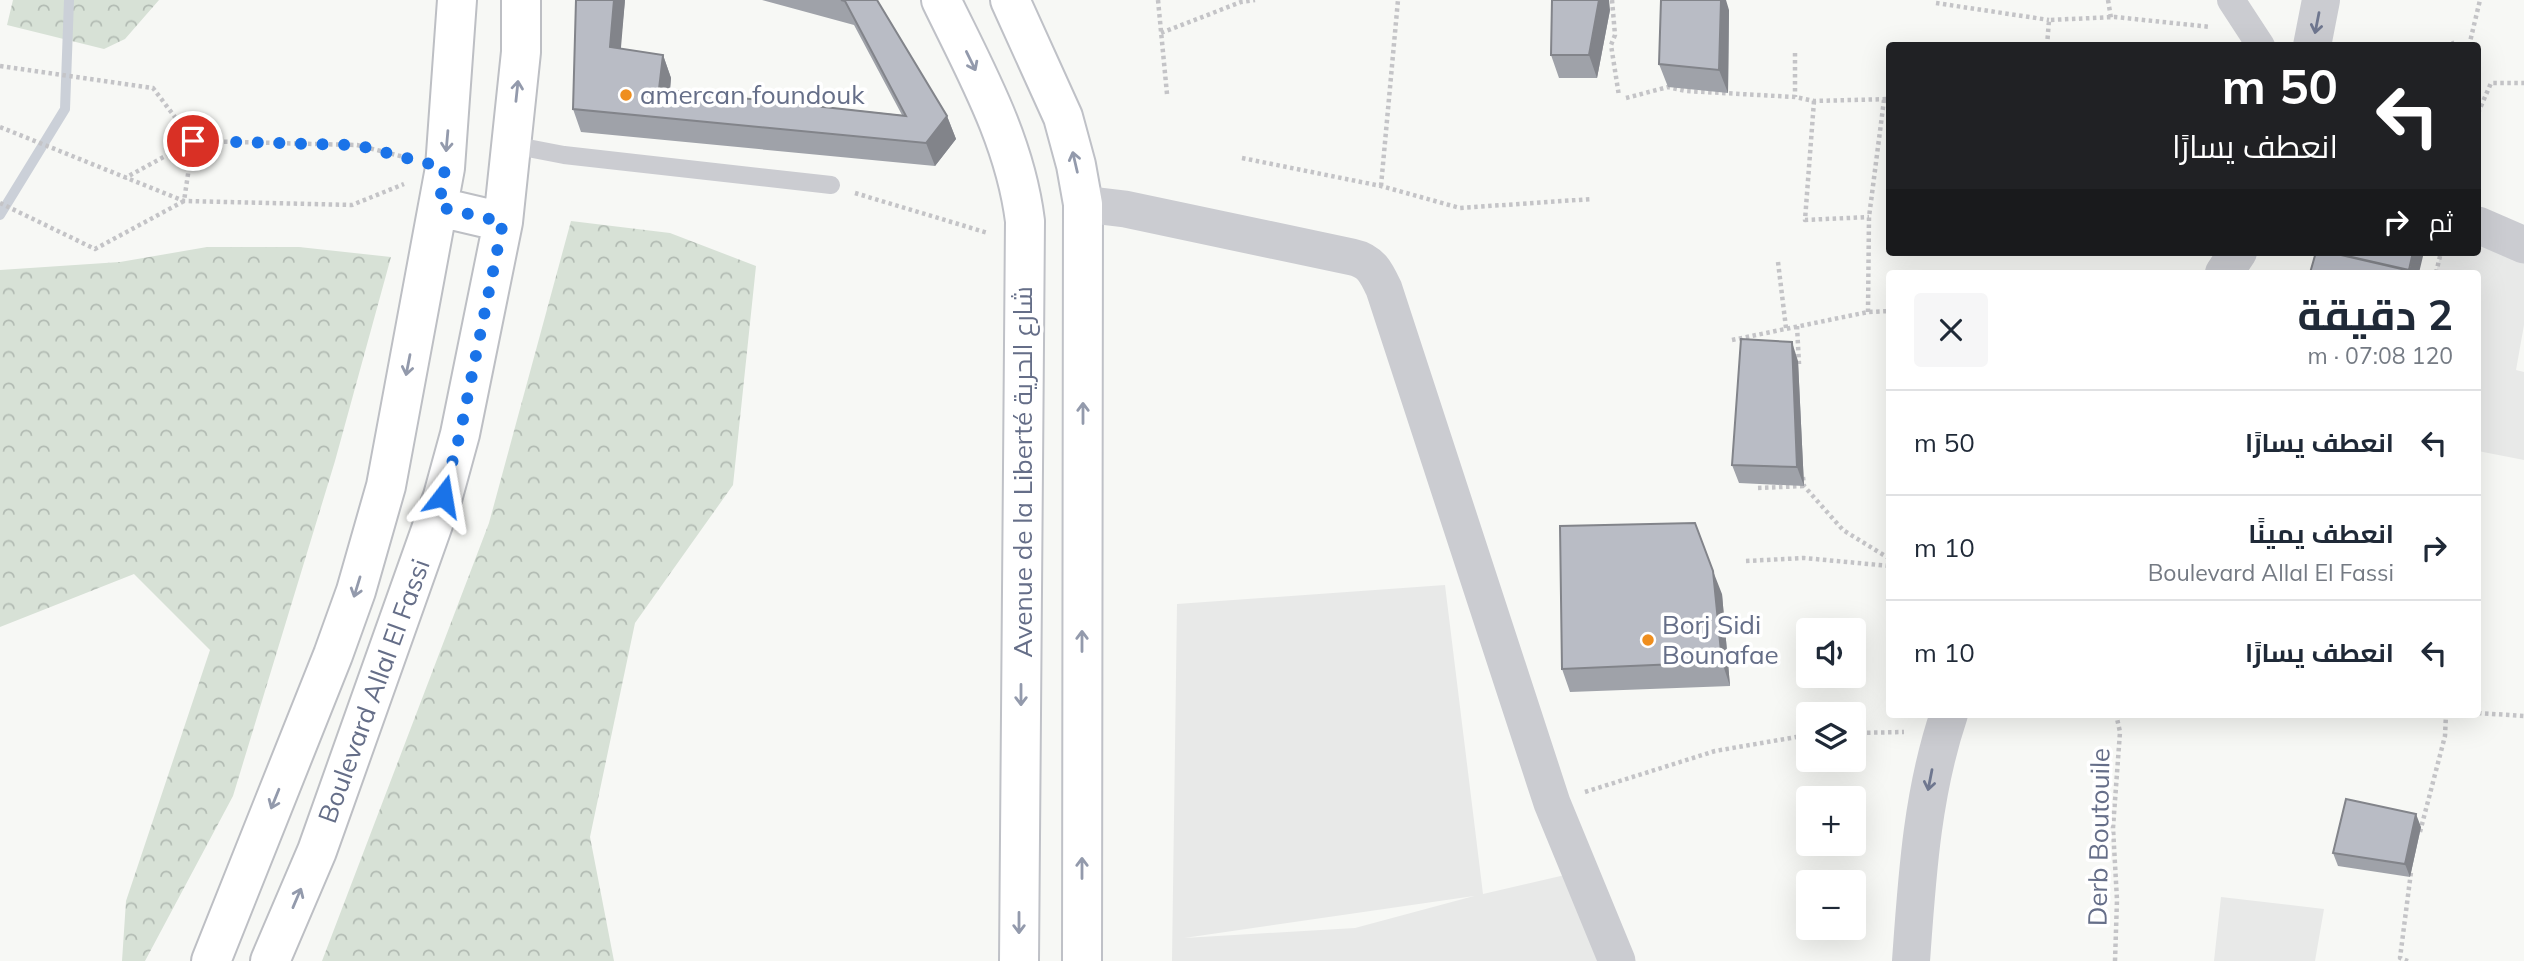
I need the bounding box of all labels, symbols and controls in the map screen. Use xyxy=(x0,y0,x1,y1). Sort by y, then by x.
one-way arrow xyxy=(2309,11,2323,34)
one-way arrow xyxy=(965,50,979,71)
text: 50 m xyxy=(2222,55,2338,116)
icon: left xyxy=(2362,70,2453,161)
place label: amercan foundouk xyxy=(640,78,865,111)
one-way arrow xyxy=(511,80,524,103)
marker: amercan foundouk xyxy=(618,87,634,103)
pin xyxy=(163,111,223,171)
icon: arrive xyxy=(174,122,212,160)
text: انعطف يسارًا xyxy=(2172,126,2338,166)
one-way arrow xyxy=(440,130,453,152)
one-way arrow xyxy=(1068,151,1081,174)
icon: right xyxy=(2377,203,2415,241)
text: ثم xyxy=(2429,206,2453,239)
street label: Avenue de la Liberté شارع الحرية xyxy=(1006,286,1040,658)
text: 2 دقيقة xyxy=(2298,288,2453,341)
button: close xyxy=(1914,293,1988,367)
text: 120 m · 07:08 xyxy=(2308,341,2453,370)
one-way arrow xyxy=(401,353,415,376)
one-way arrow xyxy=(1076,402,1090,425)
icon: left xyxy=(2415,424,2453,462)
text: 50 m xyxy=(1914,426,1975,459)
text: انعطف يسارًا xyxy=(2245,426,2394,459)
position arrow xyxy=(406,459,480,533)
text: انعطف يمينًا xyxy=(2248,517,2394,550)
icon: right xyxy=(2415,529,2453,567)
text: 10 m xyxy=(1914,531,1975,564)
street label: Boulevard Allal El Fassi xyxy=(310,554,437,827)
text: Boulevard Allal El Fassi xyxy=(2148,558,2394,587)
one-way arrow xyxy=(350,576,363,598)
place label: Borj Sidi Bounafae xyxy=(1662,608,1779,671)
map controls xyxy=(1796,618,1866,940)
button: sound xyxy=(1796,618,1866,688)
one-way arrow xyxy=(1075,630,1089,653)
marker: Borj Sidi Bounafae xyxy=(1640,632,1656,648)
icon: left xyxy=(2415,634,2453,672)
text: 10 m xyxy=(1914,636,1975,669)
text: انعطف يسارًا xyxy=(2245,636,2394,669)
one-way arrow xyxy=(1014,684,1028,707)
button: layers xyxy=(1796,702,1866,772)
street label: Derb Boutouile xyxy=(2080,748,2117,926)
one-way arrow xyxy=(1923,768,1937,791)
button: + xyxy=(1796,786,1866,856)
one-way arrow xyxy=(267,787,280,809)
one-way arrow xyxy=(1075,857,1089,880)
button: − xyxy=(1796,870,1866,940)
one-way arrow xyxy=(291,888,304,909)
one-way arrow xyxy=(1012,911,1026,934)

